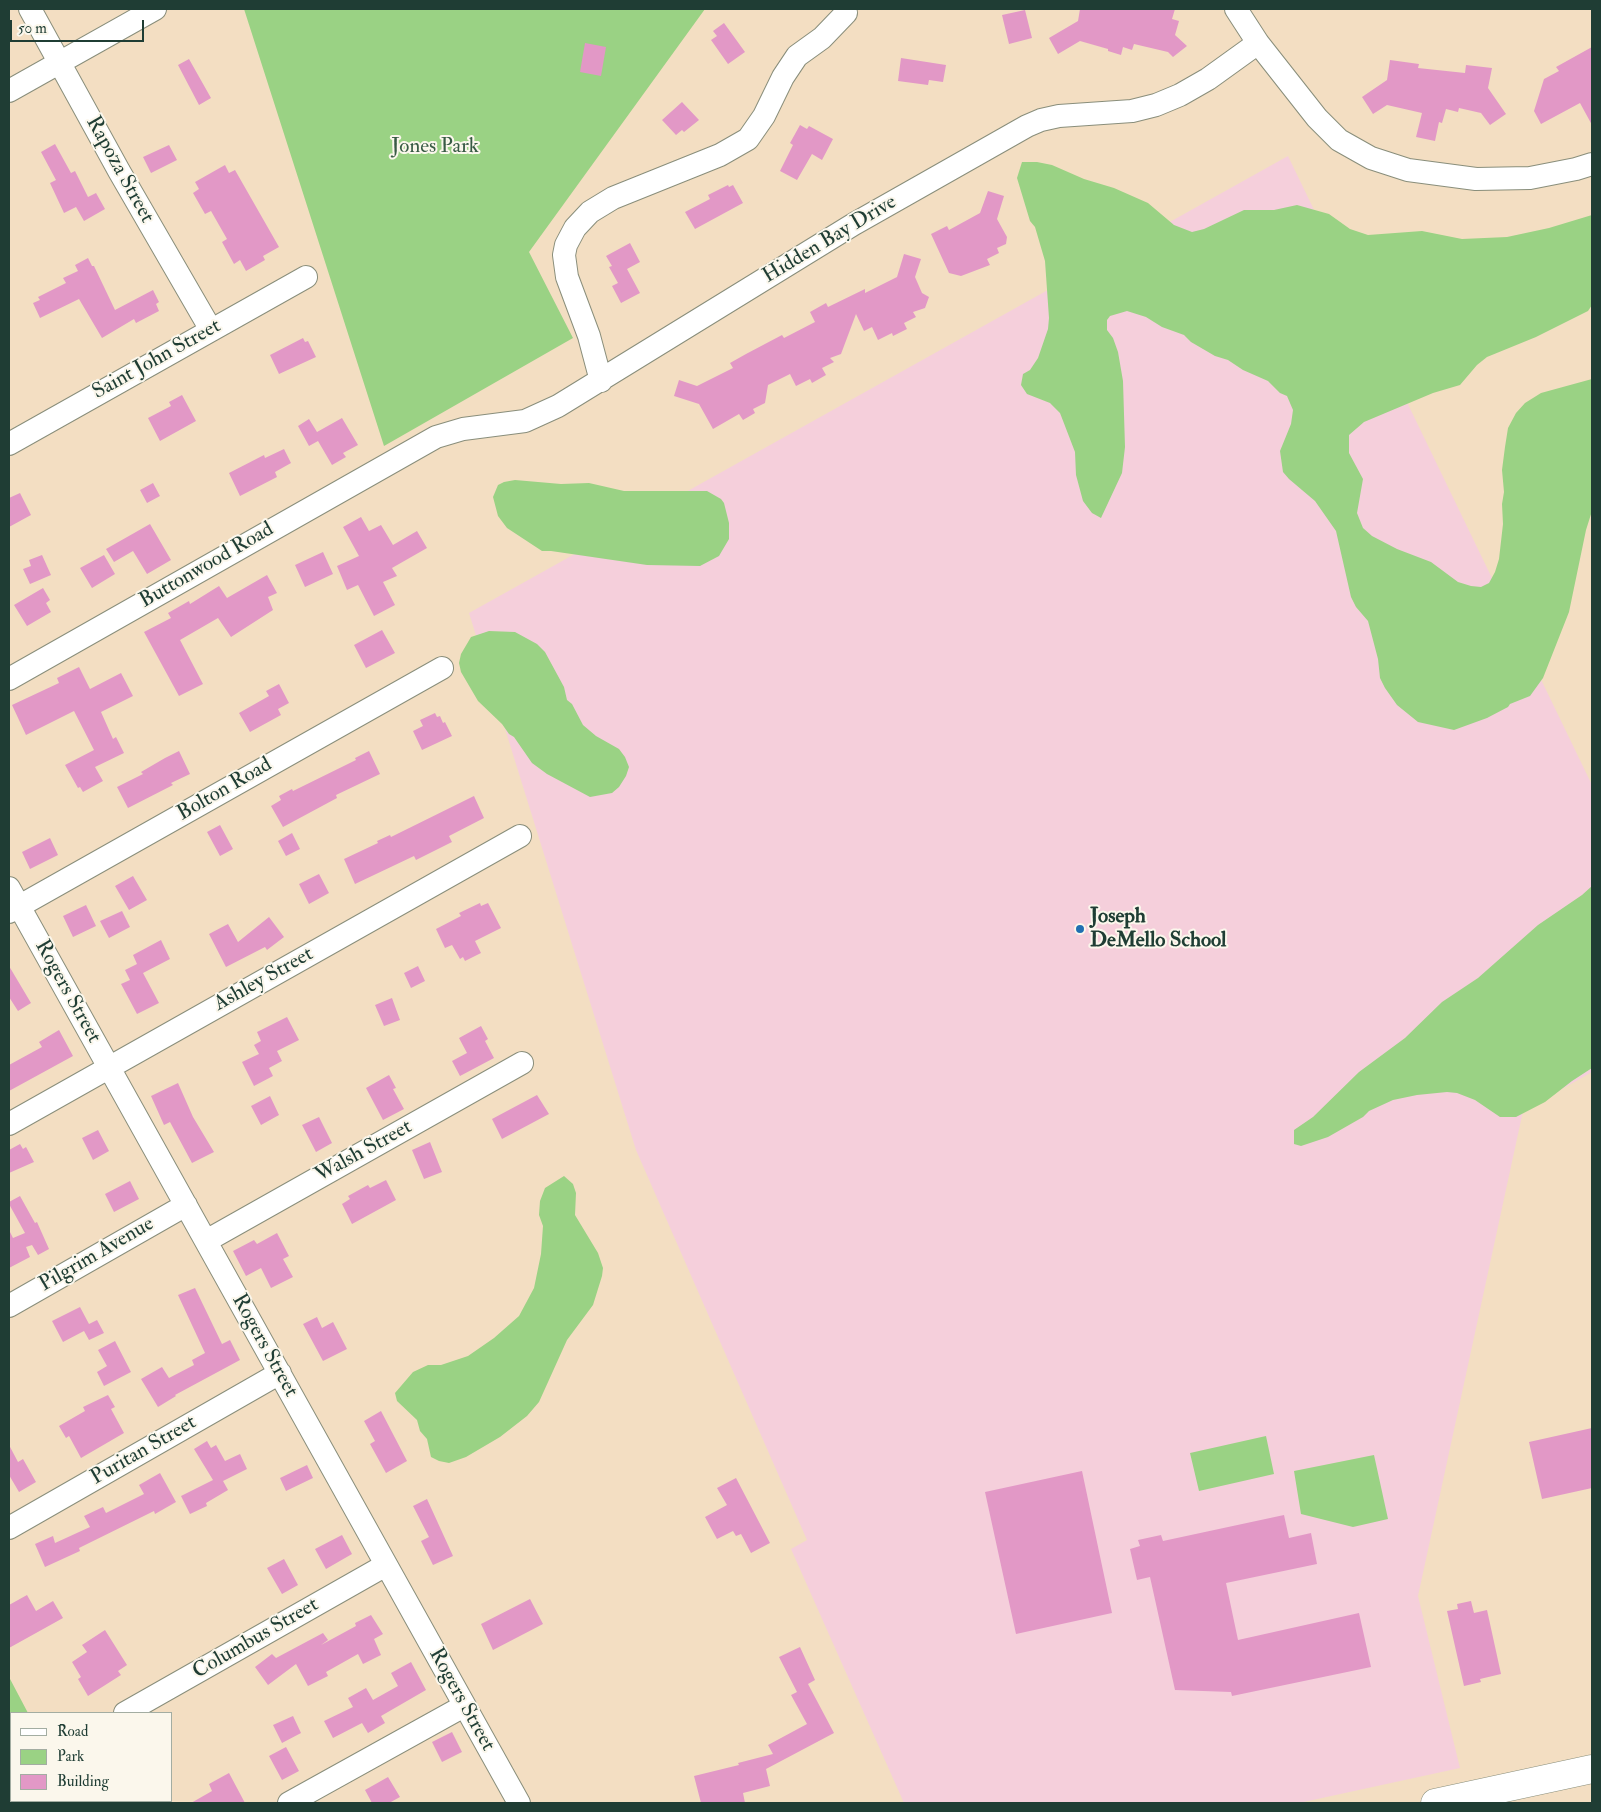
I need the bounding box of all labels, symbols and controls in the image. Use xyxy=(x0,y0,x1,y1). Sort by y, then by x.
scale bar xyxy=(12,10,146,42)
text: 50 m xyxy=(18,19,47,38)
street label: Rapoza Street xyxy=(79,112,159,228)
park label: Jones Park xyxy=(391,134,479,160)
street label: Hidden Bay Drive xyxy=(759,190,901,290)
street label: Saint John Street xyxy=(88,314,226,406)
street label: Buttonwood Road xyxy=(136,517,278,615)
street label: Bolton Road xyxy=(173,753,277,827)
place label: Joseph DeMello School xyxy=(1090,904,1226,954)
marker: Joseph DeMello School xyxy=(1074,923,1086,935)
street label: Rogers Street xyxy=(28,936,106,1048)
street label: Ashley Street xyxy=(210,942,318,1018)
street label: Walsh Street xyxy=(311,1115,417,1189)
street label: Pilgrim Avenue xyxy=(35,1212,159,1298)
street label: Rogers Street xyxy=(225,1290,303,1402)
street label: Puritan Street xyxy=(87,1411,201,1491)
street label: Columbus Street xyxy=(189,1593,323,1685)
street label: Rogers Street xyxy=(422,1644,500,1756)
legend xyxy=(10,1712,172,1802)
text: Road xyxy=(57,1722,88,1741)
text: Park xyxy=(57,1747,84,1766)
text: Building xyxy=(57,1772,109,1791)

